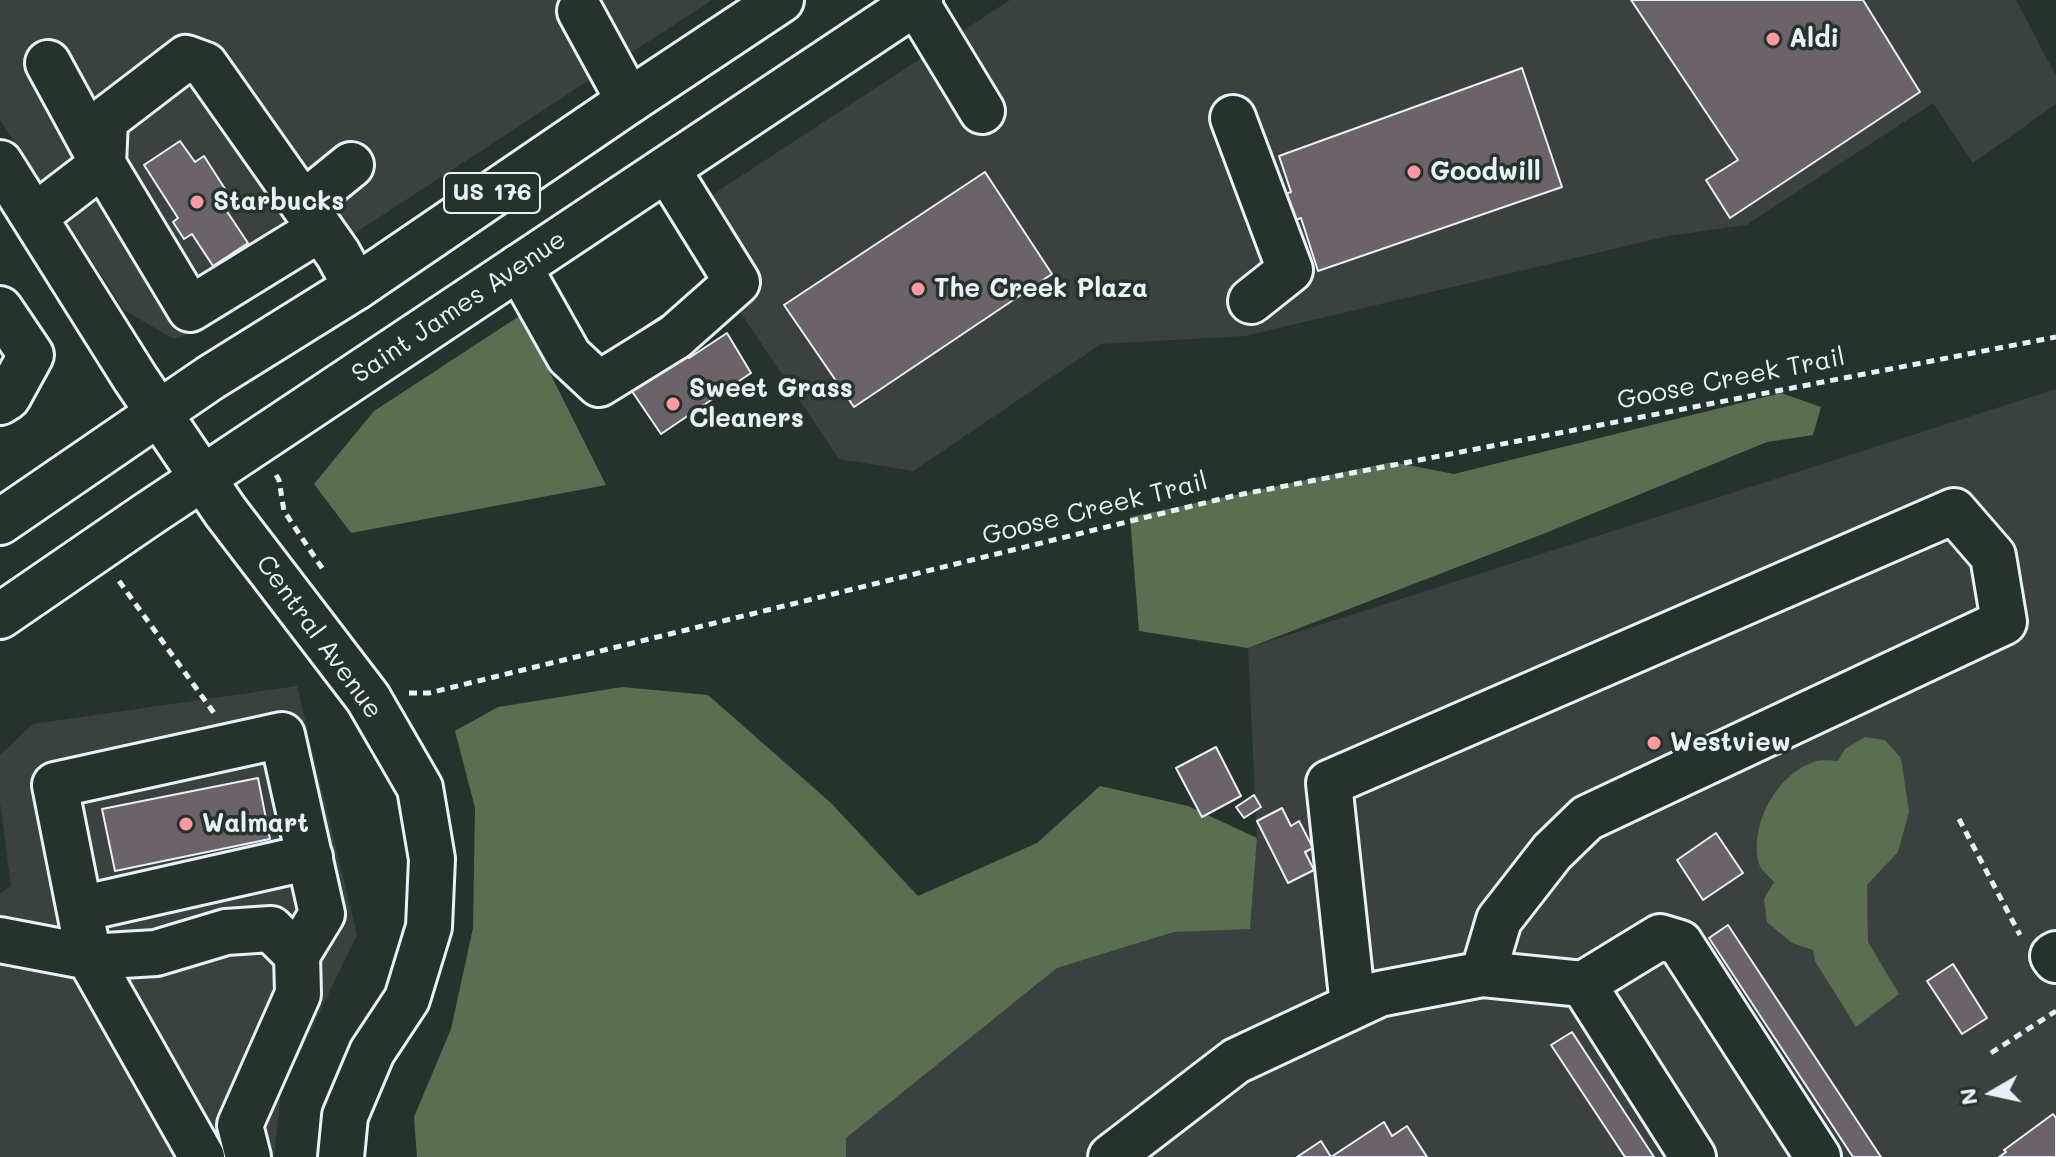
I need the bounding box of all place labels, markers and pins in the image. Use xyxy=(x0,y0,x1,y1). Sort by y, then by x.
place label: Aldi xyxy=(1789,23,1839,55)
marker: Aldi xyxy=(1764,30,1782,48)
place label: Goodwill xyxy=(1430,156,1541,188)
marker: Goodwill xyxy=(1405,163,1423,181)
place label: Starbucks xyxy=(213,186,344,218)
marker: Starbucks xyxy=(188,193,206,211)
place label: The Creek Plaza xyxy=(934,273,1148,305)
marker: The Creek Plaza xyxy=(909,280,927,298)
place label: Sweet Grass Cleaners xyxy=(689,373,853,434)
marker: Sweet Grass Cleaners xyxy=(664,395,682,413)
place label: Westview xyxy=(1670,727,1791,759)
marker: Westview xyxy=(1645,734,1663,752)
place label: Walmart xyxy=(202,808,309,840)
marker: Walmart xyxy=(177,815,195,833)

